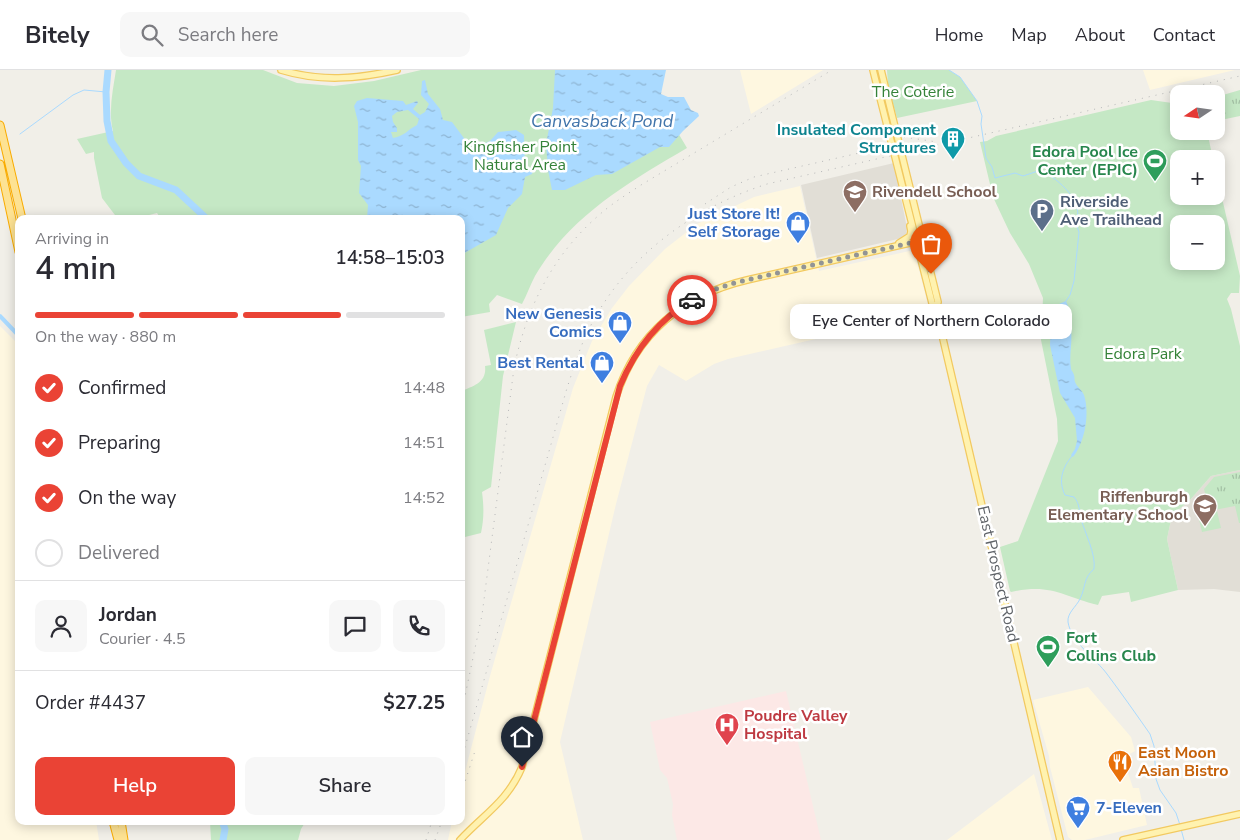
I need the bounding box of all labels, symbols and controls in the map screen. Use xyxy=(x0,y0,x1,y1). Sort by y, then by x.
search box xyxy=(120,12,470,57)
text: Bitely xyxy=(25,19,90,51)
icon: search xyxy=(138,21,166,49)
text: Search here xyxy=(178,22,278,48)
text: Home xyxy=(935,23,983,47)
text: Map xyxy=(1011,23,1047,47)
text: About xyxy=(1075,23,1125,47)
text: Contact xyxy=(1153,23,1215,47)
park label: The Coterie xyxy=(872,81,954,103)
north arrow xyxy=(1170,85,1225,140)
map controls xyxy=(1170,85,1225,270)
water label: Canvasback Pond xyxy=(531,109,674,133)
place label: Insulated Component Structures xyxy=(777,119,937,159)
building icon: Insulated Component Structures xyxy=(940,126,966,160)
park label: Kingfisher Point Natural Area xyxy=(463,136,577,176)
place label: Edora Pool Ice Center (EPIC) xyxy=(1032,141,1138,181)
sports icon: Edora Pool Ice Center (EPIC) xyxy=(1142,148,1168,182)
button: + xyxy=(1170,150,1225,205)
school or university icon: Rivendell School xyxy=(842,179,868,213)
place label: Rivendell School xyxy=(872,181,997,203)
place label: Riverside Ave Trailhead xyxy=(1060,191,1162,231)
parking icon: Riverside Ave Trailhead xyxy=(1029,198,1055,232)
place label: Just Store It! Self Storage xyxy=(687,203,780,243)
shop icon: Just Store It! Self Storage xyxy=(785,210,811,244)
button: − xyxy=(1170,215,1225,270)
pin xyxy=(910,223,952,274)
text: Arriving in xyxy=(35,228,109,250)
icon: bag xyxy=(917,230,945,258)
text: 14:58–15:03 xyxy=(335,245,445,271)
text: 4 min xyxy=(35,247,117,290)
courier xyxy=(667,275,717,325)
icon: car xyxy=(678,286,706,314)
place label: New Genesis Comics xyxy=(505,303,602,343)
callout: Eye Center of Northern Colorado xyxy=(790,304,1072,339)
shop icon: New Genesis Comics xyxy=(607,310,633,344)
text: Eye Center of Northern Colorado xyxy=(812,310,1050,332)
text: On the way · 880 m xyxy=(35,326,176,348)
park label: Edora Park xyxy=(1104,343,1183,365)
shop icon: Best Rental xyxy=(589,350,615,384)
place label: Best Rental xyxy=(497,352,584,374)
icon: check xyxy=(35,374,63,402)
text: Confirmed xyxy=(78,375,166,401)
text: 14:48 xyxy=(403,377,445,399)
icon: check xyxy=(35,429,63,457)
text: Preparing xyxy=(78,430,161,456)
text: 14:51 xyxy=(403,432,445,454)
icon: check xyxy=(35,484,63,512)
text: On the way xyxy=(78,485,176,511)
place label: Riffenburgh Elementary School xyxy=(1048,486,1188,526)
text: 14:52 xyxy=(403,487,445,509)
school or university icon: Riffenburgh Elementary School xyxy=(1192,493,1218,527)
street label: East Prospect Road xyxy=(972,504,1024,644)
text: Delivered xyxy=(78,540,160,566)
button: person xyxy=(35,600,87,652)
button: chat xyxy=(329,600,381,652)
button: phone xyxy=(393,600,445,652)
text: Jordan xyxy=(99,602,157,628)
place label: Fort Collins Club xyxy=(1066,627,1156,667)
text: Courier · 4.5 xyxy=(99,628,185,650)
sports icon: Fort Collins Club xyxy=(1035,634,1061,668)
text: Order #4437 xyxy=(35,690,146,716)
text: $27.25 xyxy=(383,690,445,716)
place label: Poudre Valley Hospital xyxy=(744,705,848,745)
hospital icon: Poudre Valley Hospital xyxy=(714,712,740,746)
pin xyxy=(501,716,543,767)
icon: home xyxy=(508,723,536,751)
place label: East Moon Asian Bistro xyxy=(1138,742,1228,782)
restaurant icon: East Moon Asian Bistro xyxy=(1107,749,1133,783)
button: Help xyxy=(35,757,235,815)
button: Share xyxy=(245,757,445,815)
supermarket icon: 7-Eleven xyxy=(1065,795,1091,829)
place label: 7-Eleven xyxy=(1096,797,1162,819)

